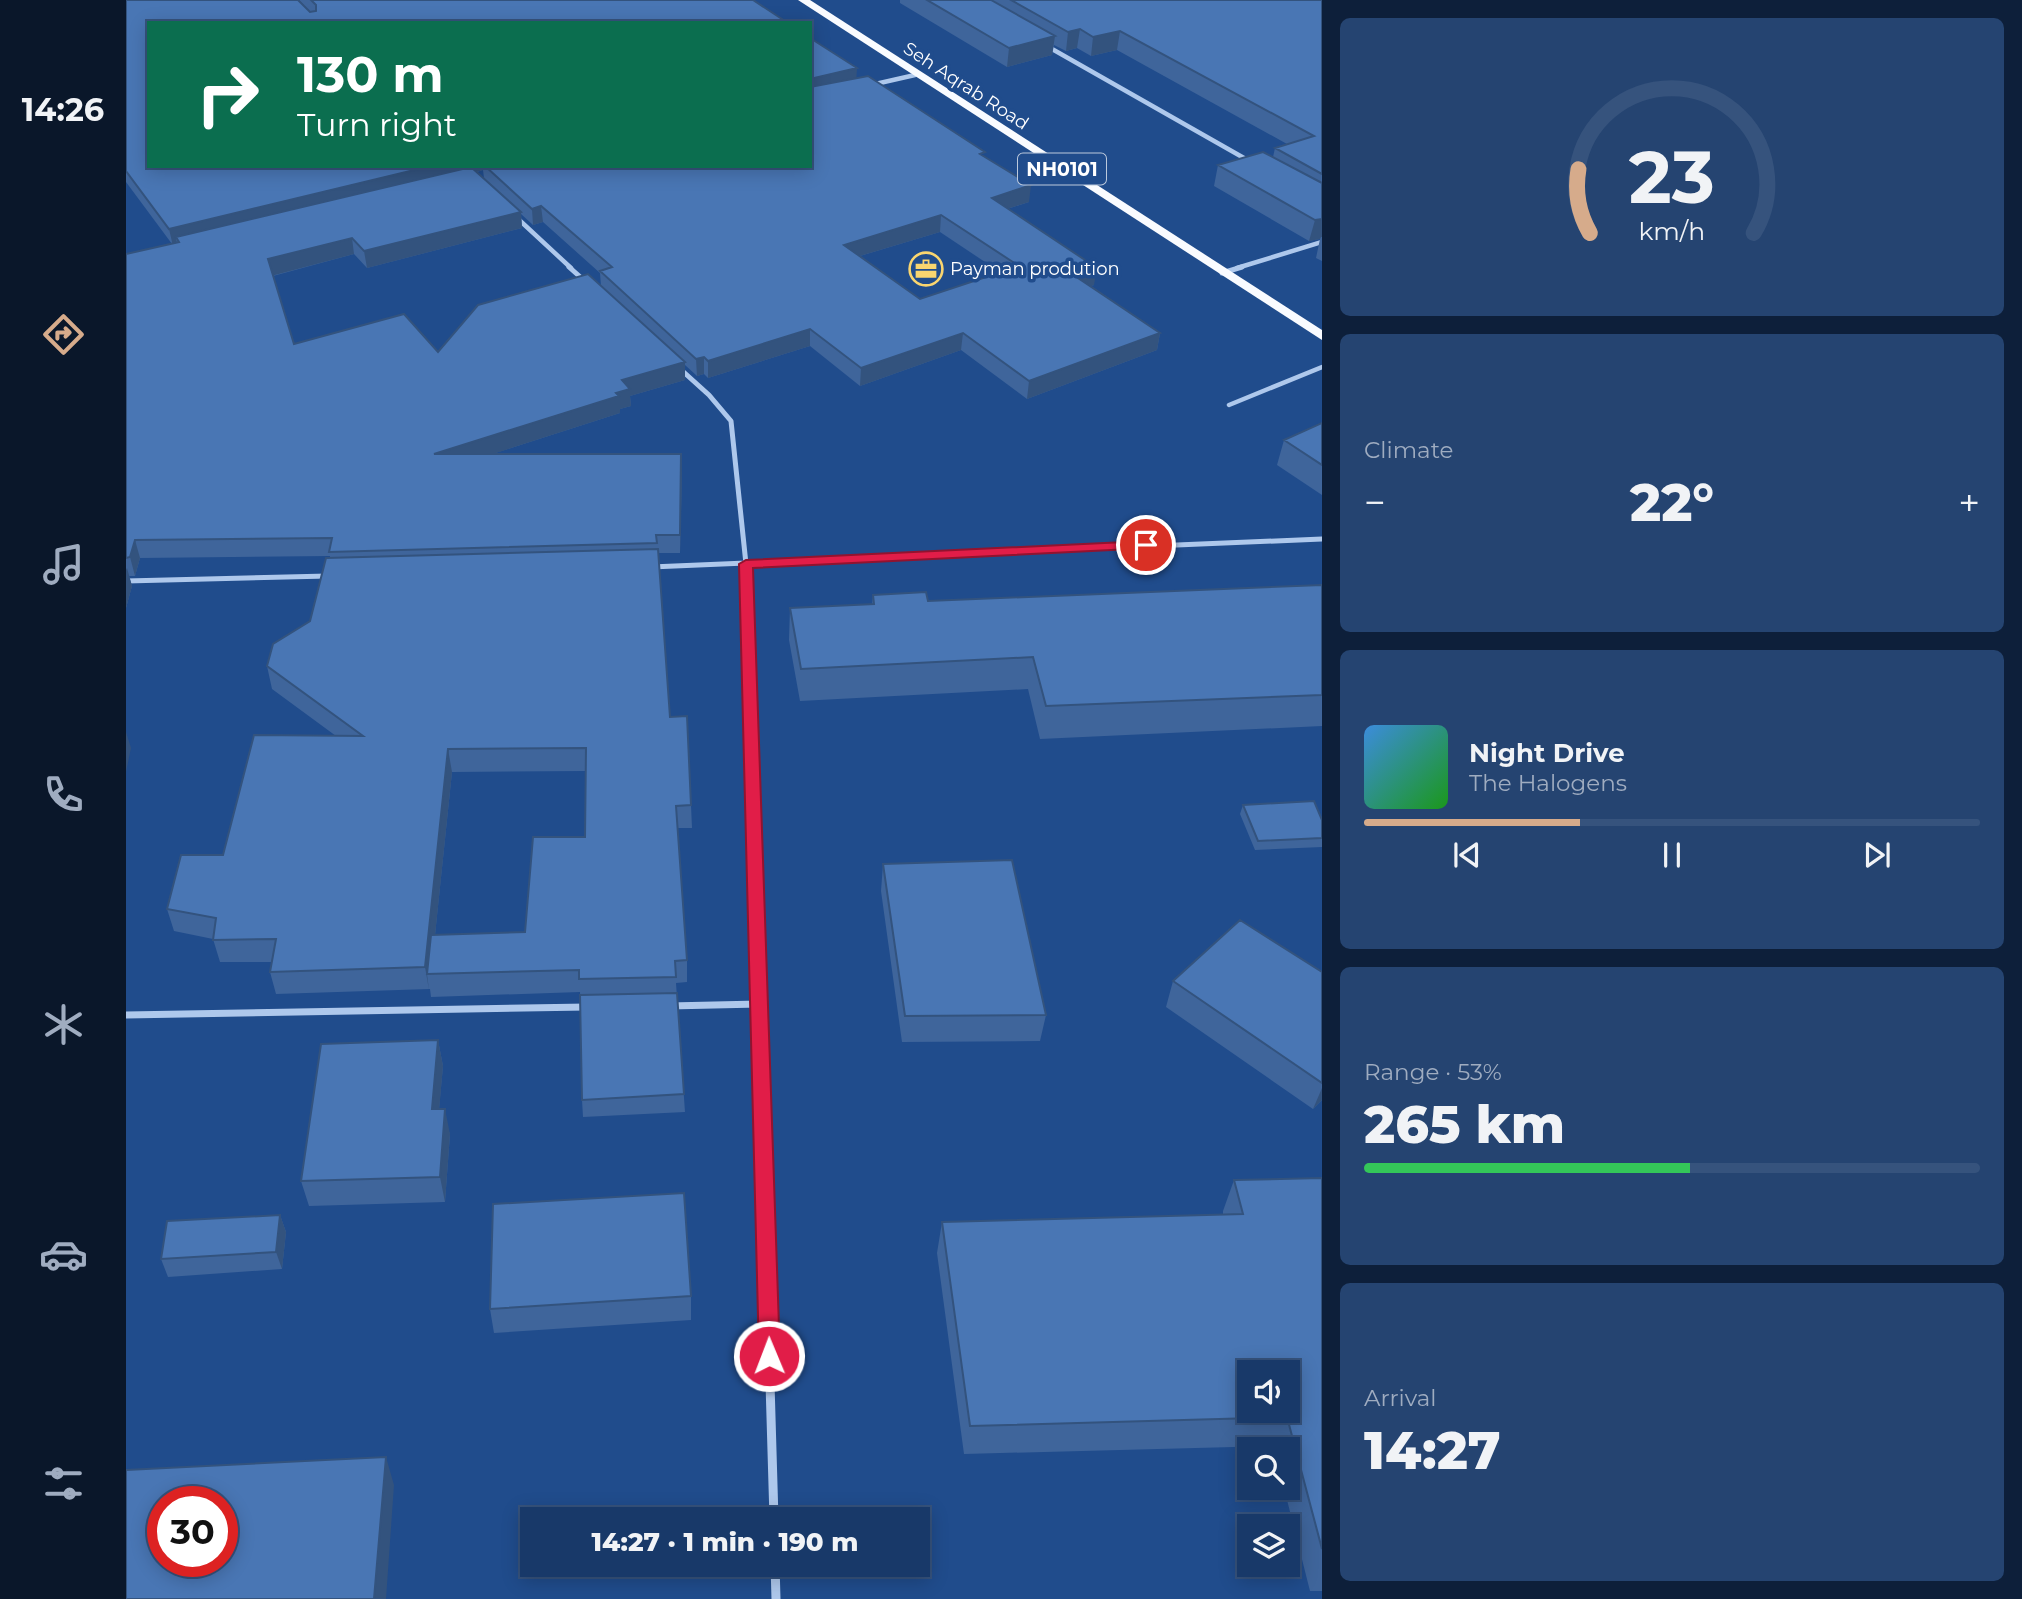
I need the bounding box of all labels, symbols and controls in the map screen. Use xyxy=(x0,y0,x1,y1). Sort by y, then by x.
street label: Seh Aqrab Road xyxy=(899,37,1033,135)
text: 130 m xyxy=(297,45,444,104)
icon: right xyxy=(182,49,273,140)
text: 14:26 xyxy=(22,90,104,129)
text: Turn right xyxy=(297,105,457,144)
text: 23 xyxy=(1629,133,1715,221)
road number: NH0101 xyxy=(1018,154,1106,184)
text: km/h xyxy=(1639,216,1705,246)
office icon: Payman prodution xyxy=(907,250,945,288)
place label: Payman prodution xyxy=(950,258,1120,280)
icon: directions xyxy=(39,310,88,359)
text: Climate xyxy=(1364,436,1453,464)
text: 22° xyxy=(1630,471,1714,534)
text: − xyxy=(1364,479,1386,526)
text: + xyxy=(1958,479,1980,526)
pin xyxy=(1116,515,1176,575)
icon: arrive xyxy=(1127,526,1165,564)
icon: music xyxy=(39,540,88,589)
text: Night Drive xyxy=(1469,737,1625,769)
text: The Halogens xyxy=(1469,769,1627,797)
icon: phone xyxy=(39,770,88,819)
icon: previous xyxy=(1448,836,1486,874)
icon: pause xyxy=(1653,836,1691,874)
icon: next xyxy=(1858,836,1896,874)
icon: climate xyxy=(39,1000,88,1049)
text: Range · 53% xyxy=(1364,1058,1502,1086)
text: 265 km xyxy=(1364,1093,1565,1156)
icon: car xyxy=(39,1230,88,1279)
position arrow xyxy=(732,1319,806,1393)
map controls xyxy=(1237,1360,1300,1577)
button: sound xyxy=(1237,1360,1300,1423)
text: Arrival xyxy=(1364,1384,1437,1412)
text: 14:27 xyxy=(1364,1419,1501,1482)
button: search xyxy=(1237,1437,1300,1500)
icon: filters xyxy=(39,1459,88,1508)
speed limit sign: 30 xyxy=(147,1486,238,1577)
button: layers xyxy=(1237,1514,1300,1577)
text: 14:27 · 1 min · 190 m xyxy=(592,1526,858,1558)

